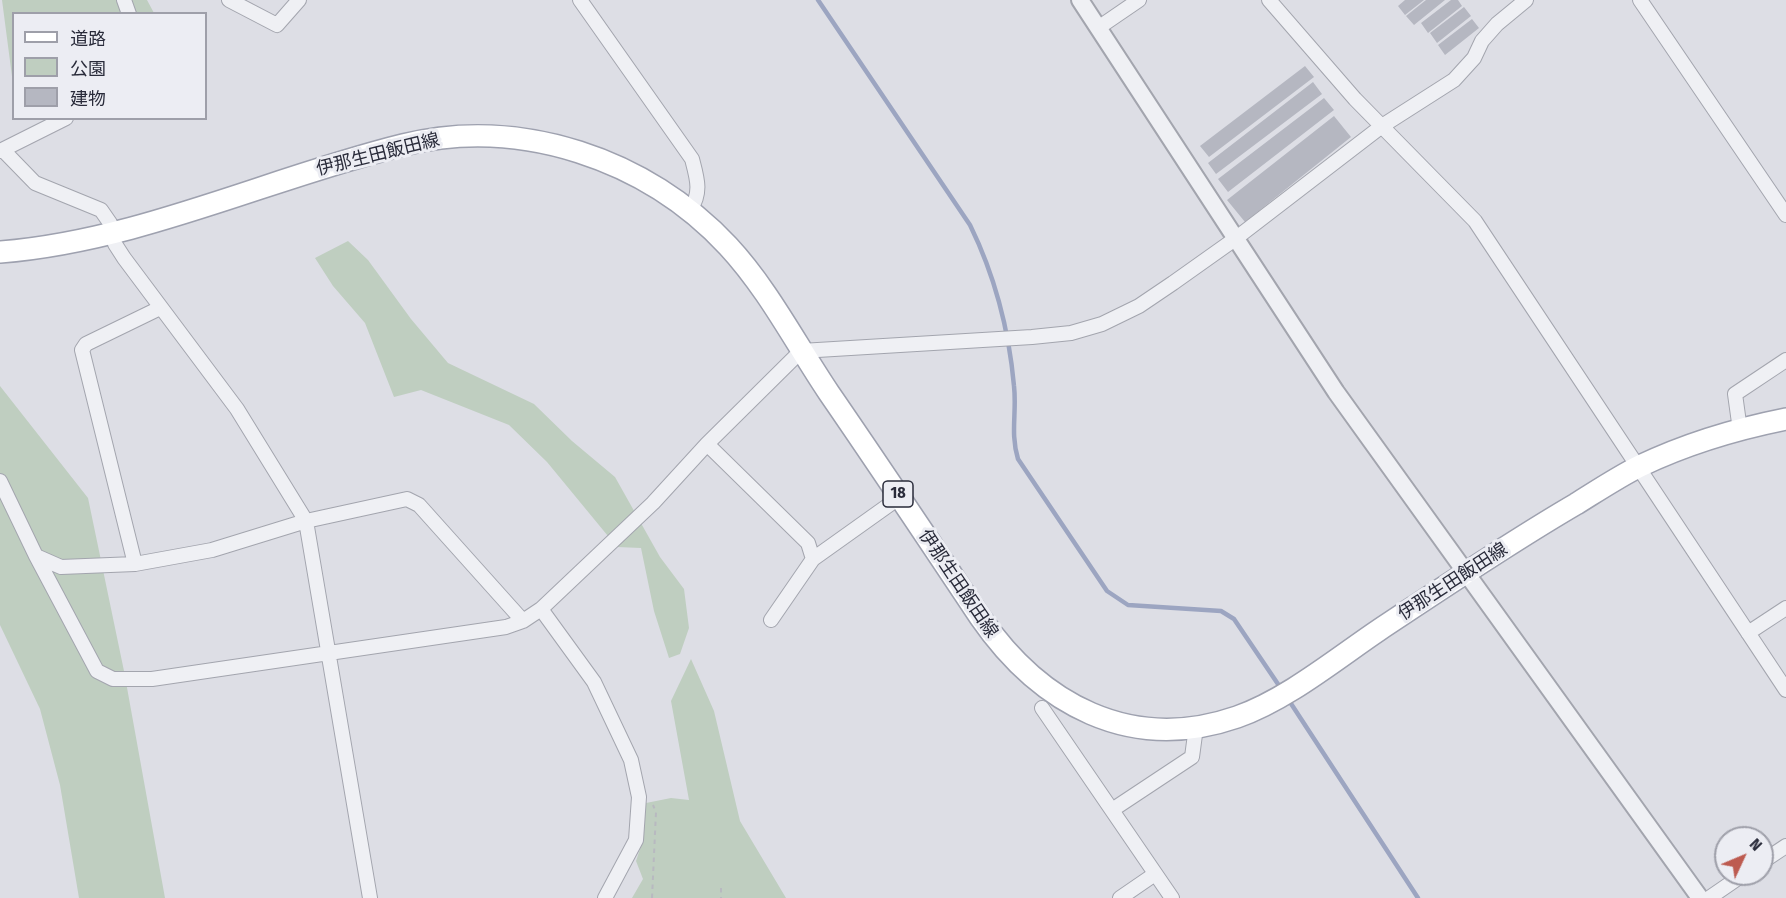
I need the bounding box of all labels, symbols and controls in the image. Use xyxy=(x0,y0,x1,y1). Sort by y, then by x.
legend xyxy=(12,12,207,120)
text: 道路 xyxy=(70,28,106,50)
text: 公園 xyxy=(70,58,106,80)
text: 建物 xyxy=(70,88,106,110)
street label: 伊那生田飯田線 xyxy=(314,129,442,181)
road number: 18 xyxy=(883,481,913,507)
street label: 伊那生田飯田線 xyxy=(914,526,1002,642)
street label: 伊那生田飯田線 xyxy=(1394,539,1512,625)
north arrow xyxy=(1714,826,1774,886)
text: N xyxy=(1746,834,1766,855)

